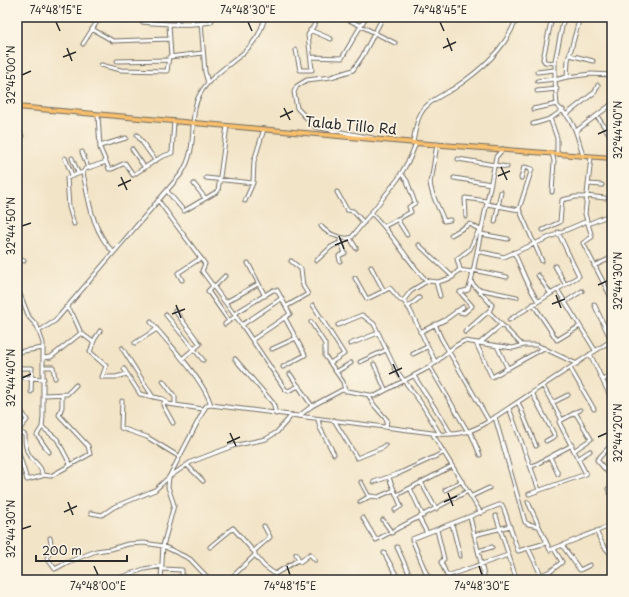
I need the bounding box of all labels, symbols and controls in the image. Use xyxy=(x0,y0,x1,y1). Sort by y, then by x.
text: 74°48'15"E xyxy=(30,2,82,17)
text: 74°48'30"E xyxy=(220,2,276,17)
text: 74°48'45"E xyxy=(413,2,467,17)
text: 32°45'00"N xyxy=(3,45,18,104)
text: 32°44'40"N xyxy=(610,101,625,159)
street label: Talab Tillo Rd xyxy=(304,111,398,140)
text: 32°44'50"N xyxy=(3,197,18,255)
text: 32°44'30"N xyxy=(610,251,625,310)
text: 32°44'40"N xyxy=(3,349,18,407)
text: 32°44'20"N xyxy=(610,403,625,463)
text: 32°44'30"N xyxy=(3,499,18,558)
scale bar xyxy=(36,537,127,563)
text: 200 m xyxy=(42,541,82,559)
text: 74°48'00"E xyxy=(70,578,126,593)
text: 74°48'15"E xyxy=(264,578,316,593)
text: 74°48'30"E xyxy=(454,578,510,593)

